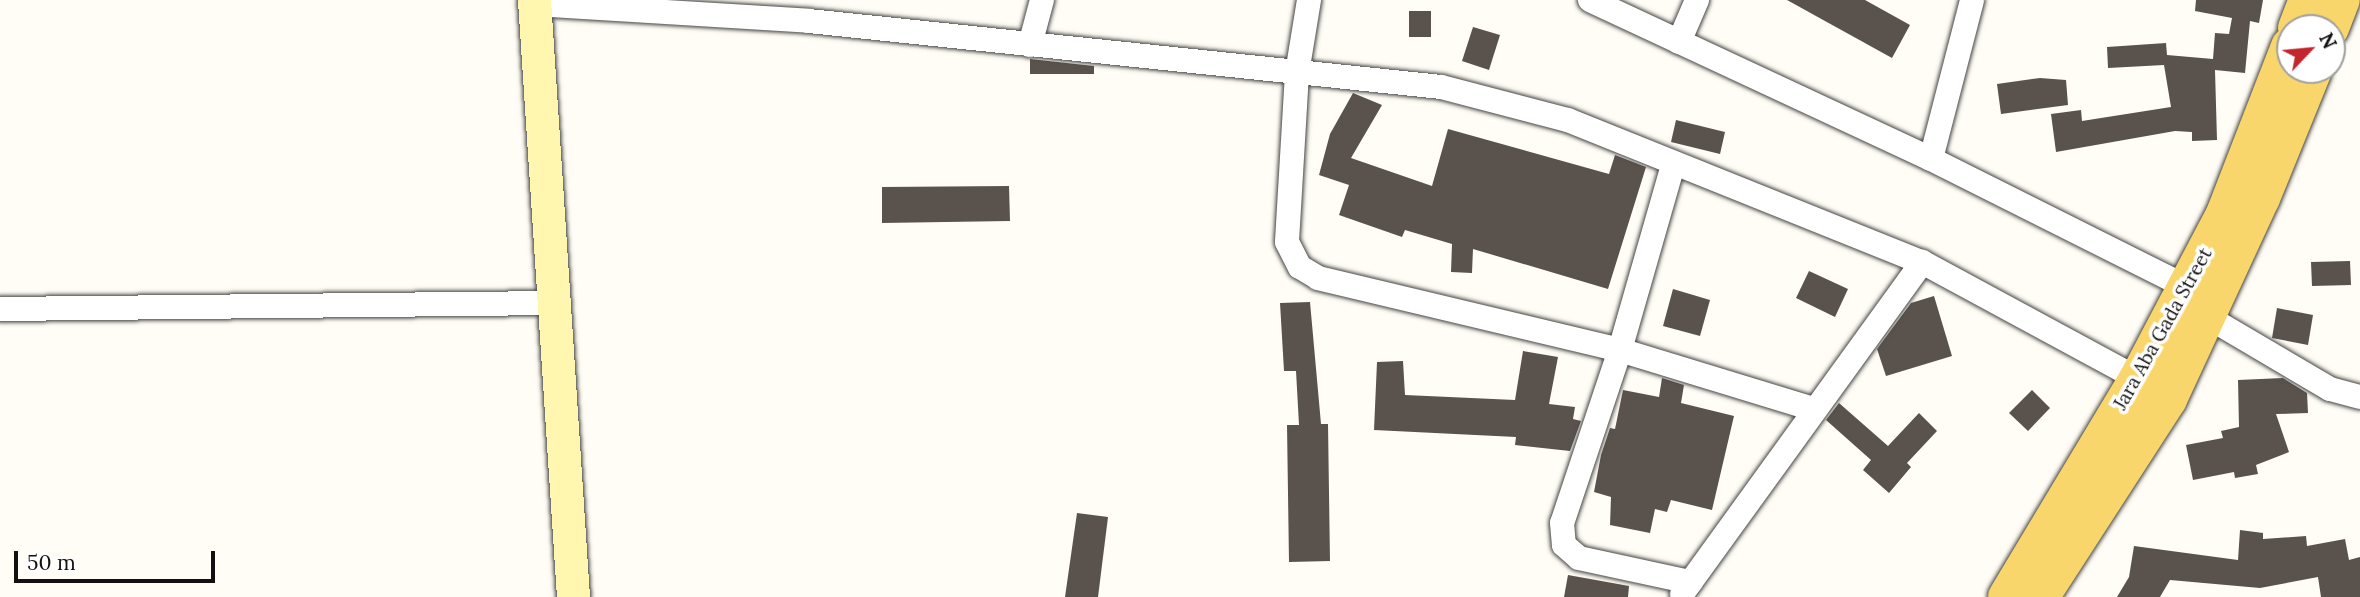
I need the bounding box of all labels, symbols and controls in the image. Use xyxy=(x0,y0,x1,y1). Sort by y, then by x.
north arrow xyxy=(2276,14,2346,84)
text: N xyxy=(2314,29,2342,53)
street label: Jara Aba Gada Street xyxy=(2109,244,2217,414)
scale bar xyxy=(18,538,219,582)
text: 50 m xyxy=(27,549,76,576)

